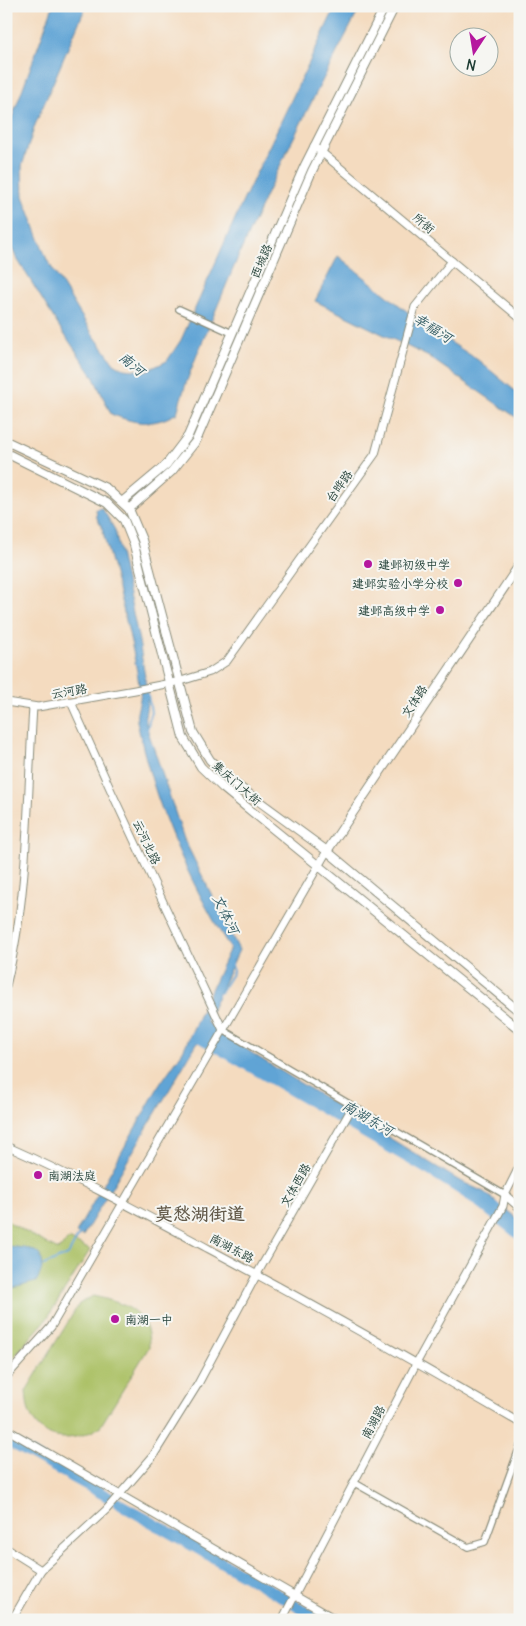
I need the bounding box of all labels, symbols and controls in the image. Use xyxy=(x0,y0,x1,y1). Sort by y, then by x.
north arrow xyxy=(448,28,498,78)
text: N xyxy=(465,55,478,75)
street label: 所街 xyxy=(410,210,438,236)
street label: 西城路 xyxy=(247,241,275,281)
water label: 幸福河 xyxy=(410,309,457,348)
water label: 南河 xyxy=(115,348,150,381)
street label: 台晔路 xyxy=(323,467,355,505)
place label: 建邺初级中学 xyxy=(378,557,450,572)
marker: 建邺初级中学 xyxy=(362,558,374,570)
place label: 建邺实验小学分校 xyxy=(352,576,448,591)
marker: 建邺实验小学分校 xyxy=(452,577,464,589)
place label: 建邺高级中学 xyxy=(358,603,430,618)
marker: 建邺高级中学 xyxy=(434,604,446,616)
street label: 云河路 xyxy=(50,680,88,702)
street label: 文体路 xyxy=(398,682,430,720)
street label: 集庆门大街 xyxy=(209,758,265,808)
street label: 云河北路 xyxy=(130,817,164,867)
water label: 文体河 xyxy=(209,891,244,939)
water label: 南湖东河 xyxy=(339,1096,398,1141)
street label: 文体西路 xyxy=(277,1160,313,1210)
place label: 南湖法庭 xyxy=(48,1168,96,1183)
marker: 南湖法庭 xyxy=(32,1169,44,1181)
district label: 莫愁湖街道 xyxy=(155,1202,245,1225)
street label: 南湖东路 xyxy=(207,1230,257,1266)
place label: 南湖一中 xyxy=(125,1312,173,1327)
marker: 南湖一中 xyxy=(109,1313,121,1325)
street label: 南湖路 xyxy=(358,1403,388,1441)

